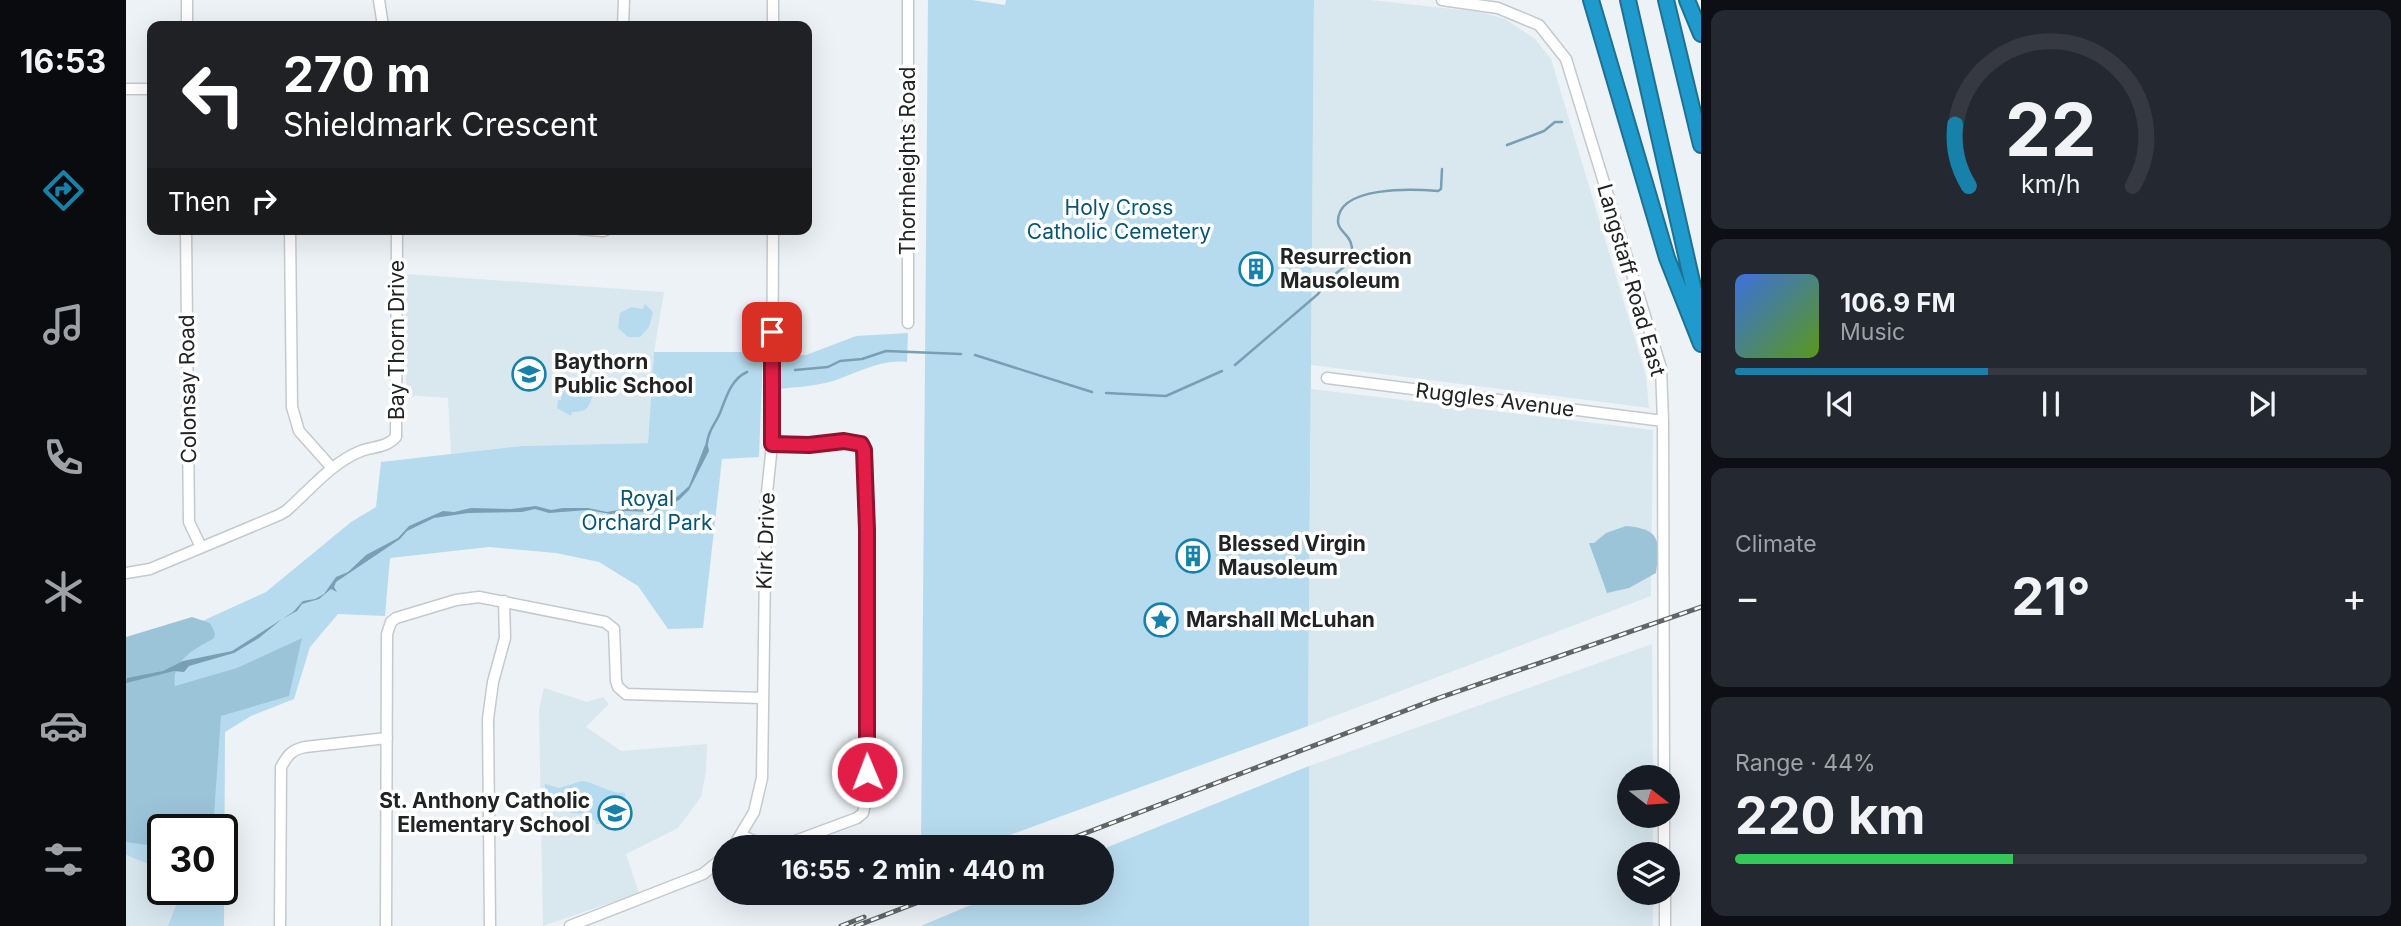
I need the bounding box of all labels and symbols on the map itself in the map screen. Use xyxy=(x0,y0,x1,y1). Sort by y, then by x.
street label: Thornheights Road xyxy=(895,67,920,255)
street label: Langstaff Road East xyxy=(1592,181,1671,379)
park label: Holy Cross Catholic Cemetery xyxy=(1027,195,1211,244)
place label: Resurrection Mausoleum xyxy=(1280,244,1412,293)
building icon: Resurrection Mausoleum xyxy=(1237,250,1275,288)
street label: Bay Thorn Drive xyxy=(384,260,409,420)
pin xyxy=(742,302,802,362)
street label: Colonsay Road xyxy=(174,314,201,464)
place label: Baythorn Public School xyxy=(554,349,693,398)
school or university icon: Baythorn Public School xyxy=(510,355,548,393)
street label: Ruggles Avenue xyxy=(1414,377,1576,422)
park label: Royal Orchard Park xyxy=(581,486,713,535)
street label: Kirk Drive xyxy=(751,492,780,590)
place label: Blessed Virgin Mausoleum xyxy=(1218,531,1366,580)
building icon: Blessed Virgin Mausoleum xyxy=(1174,537,1212,575)
place icon: Marshall McLuhan xyxy=(1142,601,1180,639)
place label: Marshall McLuhan xyxy=(1186,607,1375,632)
position arrow xyxy=(830,735,904,809)
north arrow xyxy=(1617,765,1680,828)
place label: St. Anthony Catholic Elementary School xyxy=(379,788,590,837)
school or university icon: St. Anthony Catholic Elementary School xyxy=(596,794,634,832)
speed limit sign: 30 xyxy=(147,814,238,905)

